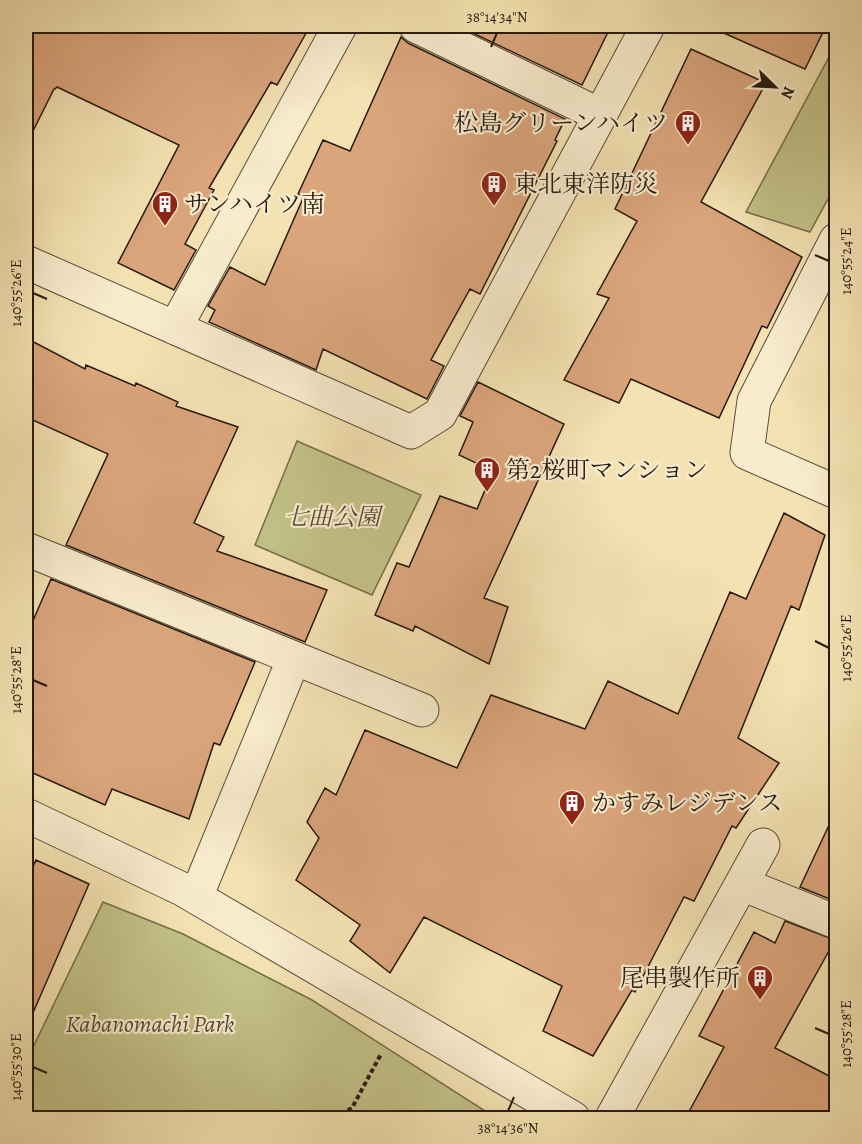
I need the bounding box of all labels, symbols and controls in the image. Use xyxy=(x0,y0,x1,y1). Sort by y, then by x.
text: 38°14'34"N xyxy=(467,7,528,27)
north arrow xyxy=(745,57,805,117)
text: N xyxy=(775,83,800,103)
place label: 松島グリーンハイツ xyxy=(454,107,668,139)
building icon: 松島グリーンハイツ xyxy=(673,108,703,146)
place label: 東北東洋防災 xyxy=(514,168,658,200)
building icon: 東北東洋防災 xyxy=(479,169,509,207)
place label: サンハイツ南 xyxy=(184,188,325,220)
building icon: サンハイツ南 xyxy=(150,189,180,227)
text: 140°55'24"E xyxy=(836,227,856,295)
text: 140°55'26"E xyxy=(6,259,26,327)
place label: 第2桜町マンション xyxy=(506,454,708,486)
building icon: 第2桜町マンション xyxy=(472,455,502,493)
park label: 七曲公園 xyxy=(284,501,384,533)
text: 140°55'26"E xyxy=(836,614,856,682)
text: 140°55'28"E xyxy=(6,646,26,714)
place label: かすみレジデンス xyxy=(592,787,782,819)
building icon: かすみレジデンス xyxy=(557,788,587,826)
place label: 尾串製作所 xyxy=(620,962,740,994)
building icon: 尾串製作所 xyxy=(745,963,775,1001)
text: 140°55'28"E xyxy=(836,1000,856,1068)
park label: Kabanomachi Park xyxy=(65,1008,235,1040)
text: 140°55'30"E xyxy=(6,1033,26,1101)
text: 38°14'36"N xyxy=(477,1118,539,1138)

